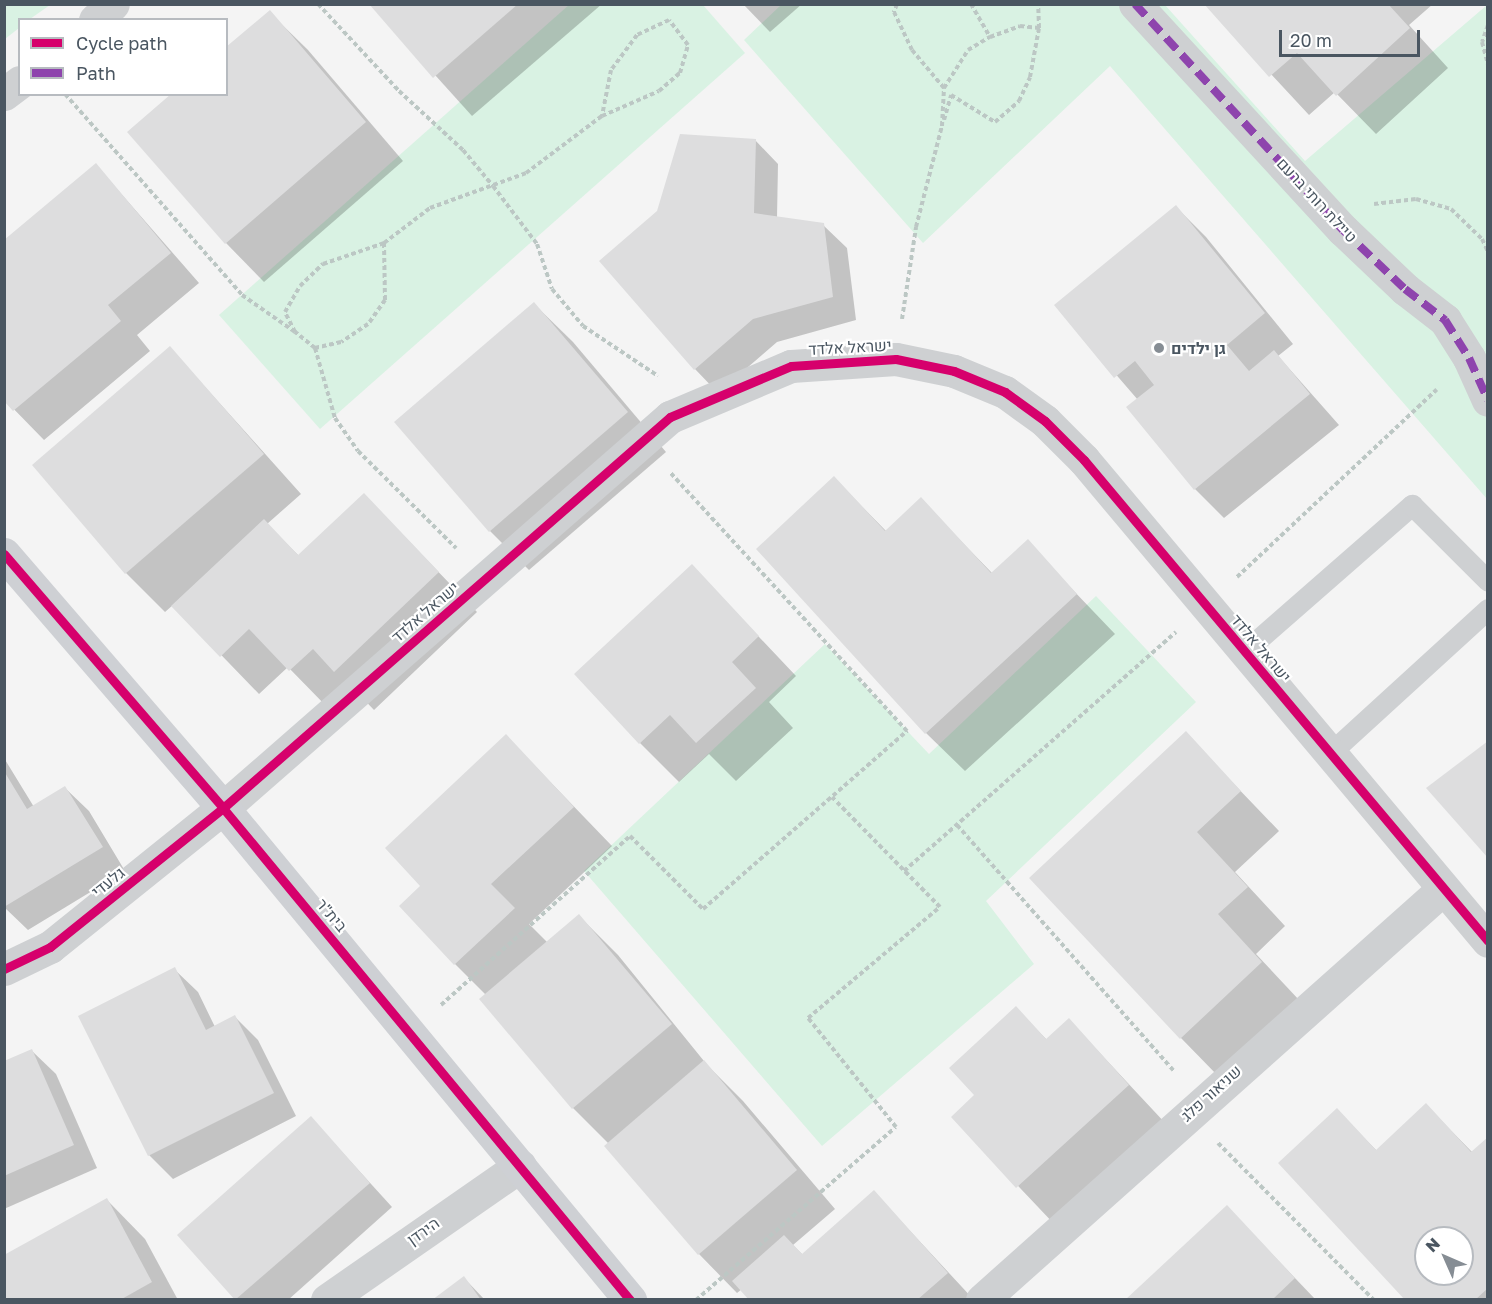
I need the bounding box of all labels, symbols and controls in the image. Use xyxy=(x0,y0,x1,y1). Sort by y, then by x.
legend xyxy=(18,18,228,96)
scale bar xyxy=(1282,18,1423,56)
text: 20 m xyxy=(1290,29,1332,51)
text: Cycle path xyxy=(76,32,168,54)
text: Path xyxy=(76,62,116,84)
street label: טיילת רותי ברעם xyxy=(1273,154,1361,246)
street label: ישראל אלדד xyxy=(808,335,892,359)
place label: גן ילדים xyxy=(1171,338,1226,358)
marker: גן ילדים xyxy=(1152,341,1166,355)
street label: ישראל אלדד xyxy=(387,578,463,646)
street label: ישראל אלדד xyxy=(1227,610,1295,686)
street label: גלעדי xyxy=(88,863,128,901)
street label: בית"ר xyxy=(313,895,351,935)
street label: שניאור פלג xyxy=(1177,1061,1245,1125)
street label: הירדן xyxy=(403,1213,443,1249)
north arrow xyxy=(1414,1226,1474,1286)
text: N xyxy=(1421,1233,1444,1256)

